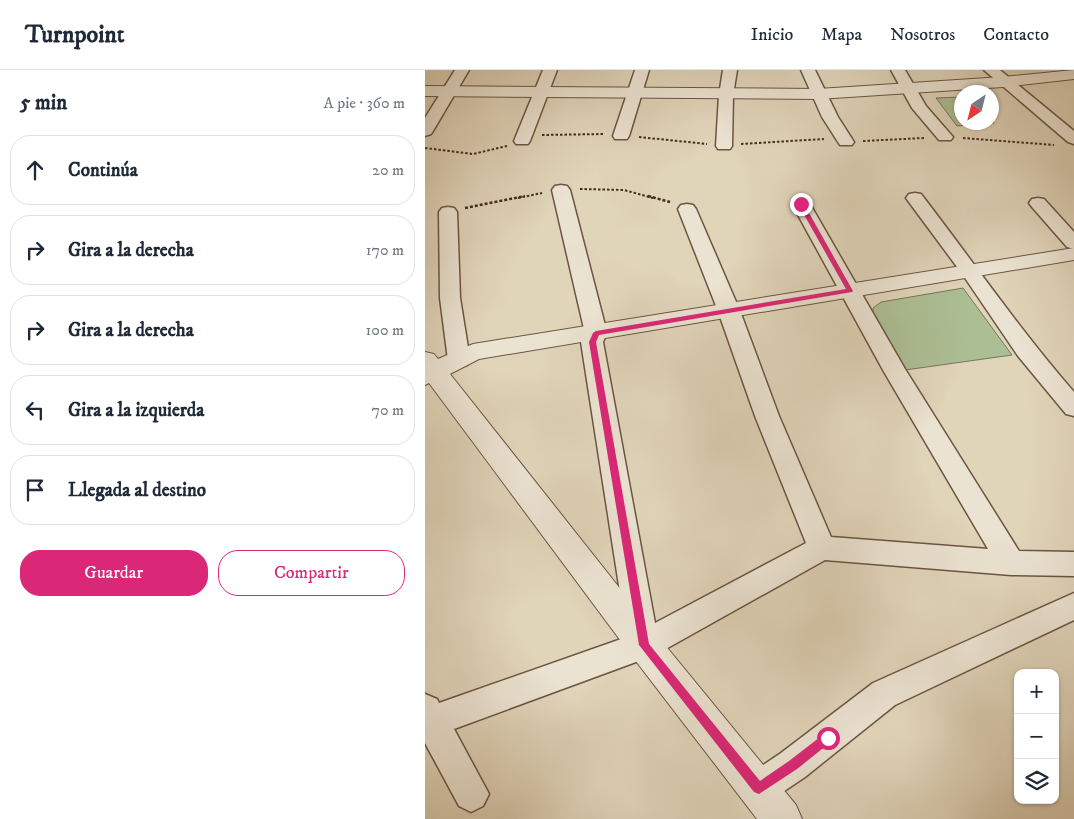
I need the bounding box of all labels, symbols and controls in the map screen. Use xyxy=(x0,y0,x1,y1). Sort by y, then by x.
text: Turnpoint xyxy=(25,20,124,50)
text: Inicio xyxy=(751,24,793,46)
text: Mapa xyxy=(821,24,862,46)
text: Nosotros xyxy=(890,24,955,46)
text: Contacto xyxy=(983,24,1049,46)
north arrow xyxy=(954,85,999,130)
text: 5 min xyxy=(20,90,67,116)
text: A pie · 360 m xyxy=(324,93,405,113)
icon: ahead xyxy=(21,156,49,184)
text: Continúa xyxy=(68,159,138,182)
text: 20 m xyxy=(372,160,404,180)
route end xyxy=(790,193,813,216)
icon: right xyxy=(21,236,49,264)
text: Gira a la derecha xyxy=(68,239,194,262)
text: 170 m xyxy=(366,240,404,260)
icon: right xyxy=(21,316,49,344)
text: Gira a la derecha xyxy=(68,319,194,342)
text: 100 m xyxy=(366,320,404,340)
icon: left xyxy=(21,396,49,424)
text: Gira a la izquierda xyxy=(68,399,204,422)
text: 70 m xyxy=(372,400,404,420)
icon: arrive xyxy=(21,476,49,504)
text: Llegada al destino xyxy=(68,479,206,502)
button: Guardar xyxy=(20,550,208,596)
button: Compartir xyxy=(218,550,405,596)
map controls xyxy=(1014,669,1059,804)
button: + xyxy=(1014,669,1059,714)
button: − xyxy=(1014,714,1059,759)
route start xyxy=(817,727,840,750)
button: layers xyxy=(1014,759,1059,804)

